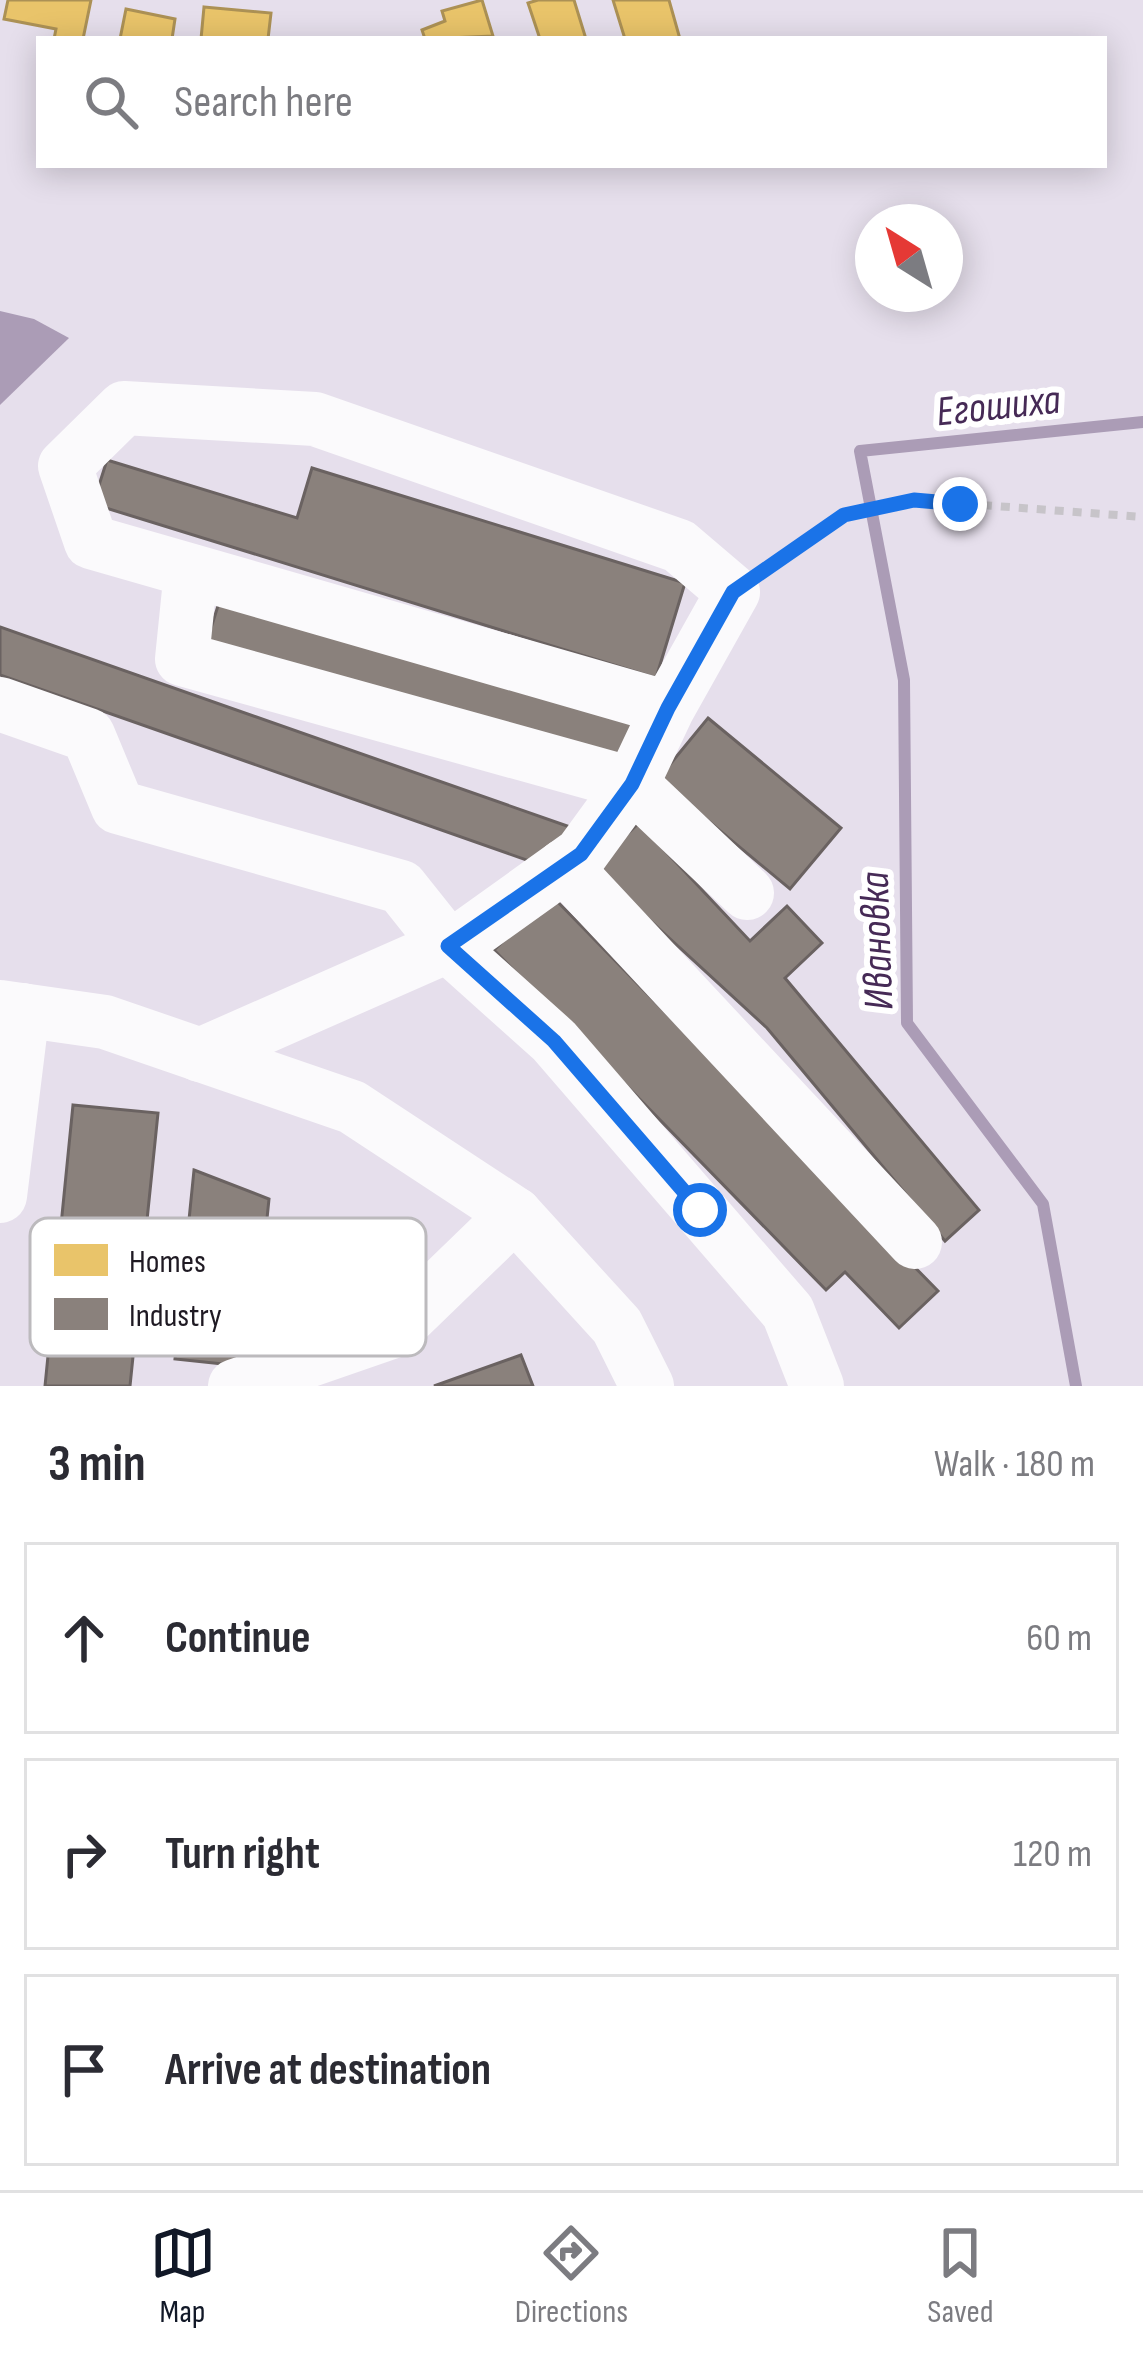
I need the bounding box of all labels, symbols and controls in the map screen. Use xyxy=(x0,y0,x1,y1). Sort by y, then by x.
search box xyxy=(36,36,1107,168)
icon: search xyxy=(78,69,144,135)
text: Search here xyxy=(174,75,353,130)
north arrow xyxy=(855,204,963,312)
water label: Егошиха xyxy=(934,375,1063,438)
route end xyxy=(933,477,987,531)
water label: Ивановка xyxy=(850,871,905,1011)
route start xyxy=(673,1183,727,1237)
legend xyxy=(30,1218,426,1356)
text: Homes xyxy=(129,1242,206,1282)
text: Industry xyxy=(129,1296,222,1336)
text: 3 min xyxy=(48,1434,146,1495)
text: Walk · 180 m xyxy=(934,1441,1095,1488)
icon: ahead xyxy=(51,1605,117,1671)
text: Continue xyxy=(165,1611,311,1666)
text: 60 m xyxy=(1026,1615,1092,1662)
icon: right xyxy=(51,1821,117,1887)
text: Turn right xyxy=(165,1827,320,1882)
text: 120 m xyxy=(1013,1831,1092,1878)
icon: arrive xyxy=(51,2037,117,2103)
text: Arrive at destination xyxy=(165,2043,491,2098)
tab: Map xyxy=(150,2220,216,2332)
tab: Directions xyxy=(515,2220,628,2332)
tab: Saved xyxy=(927,2220,993,2332)

